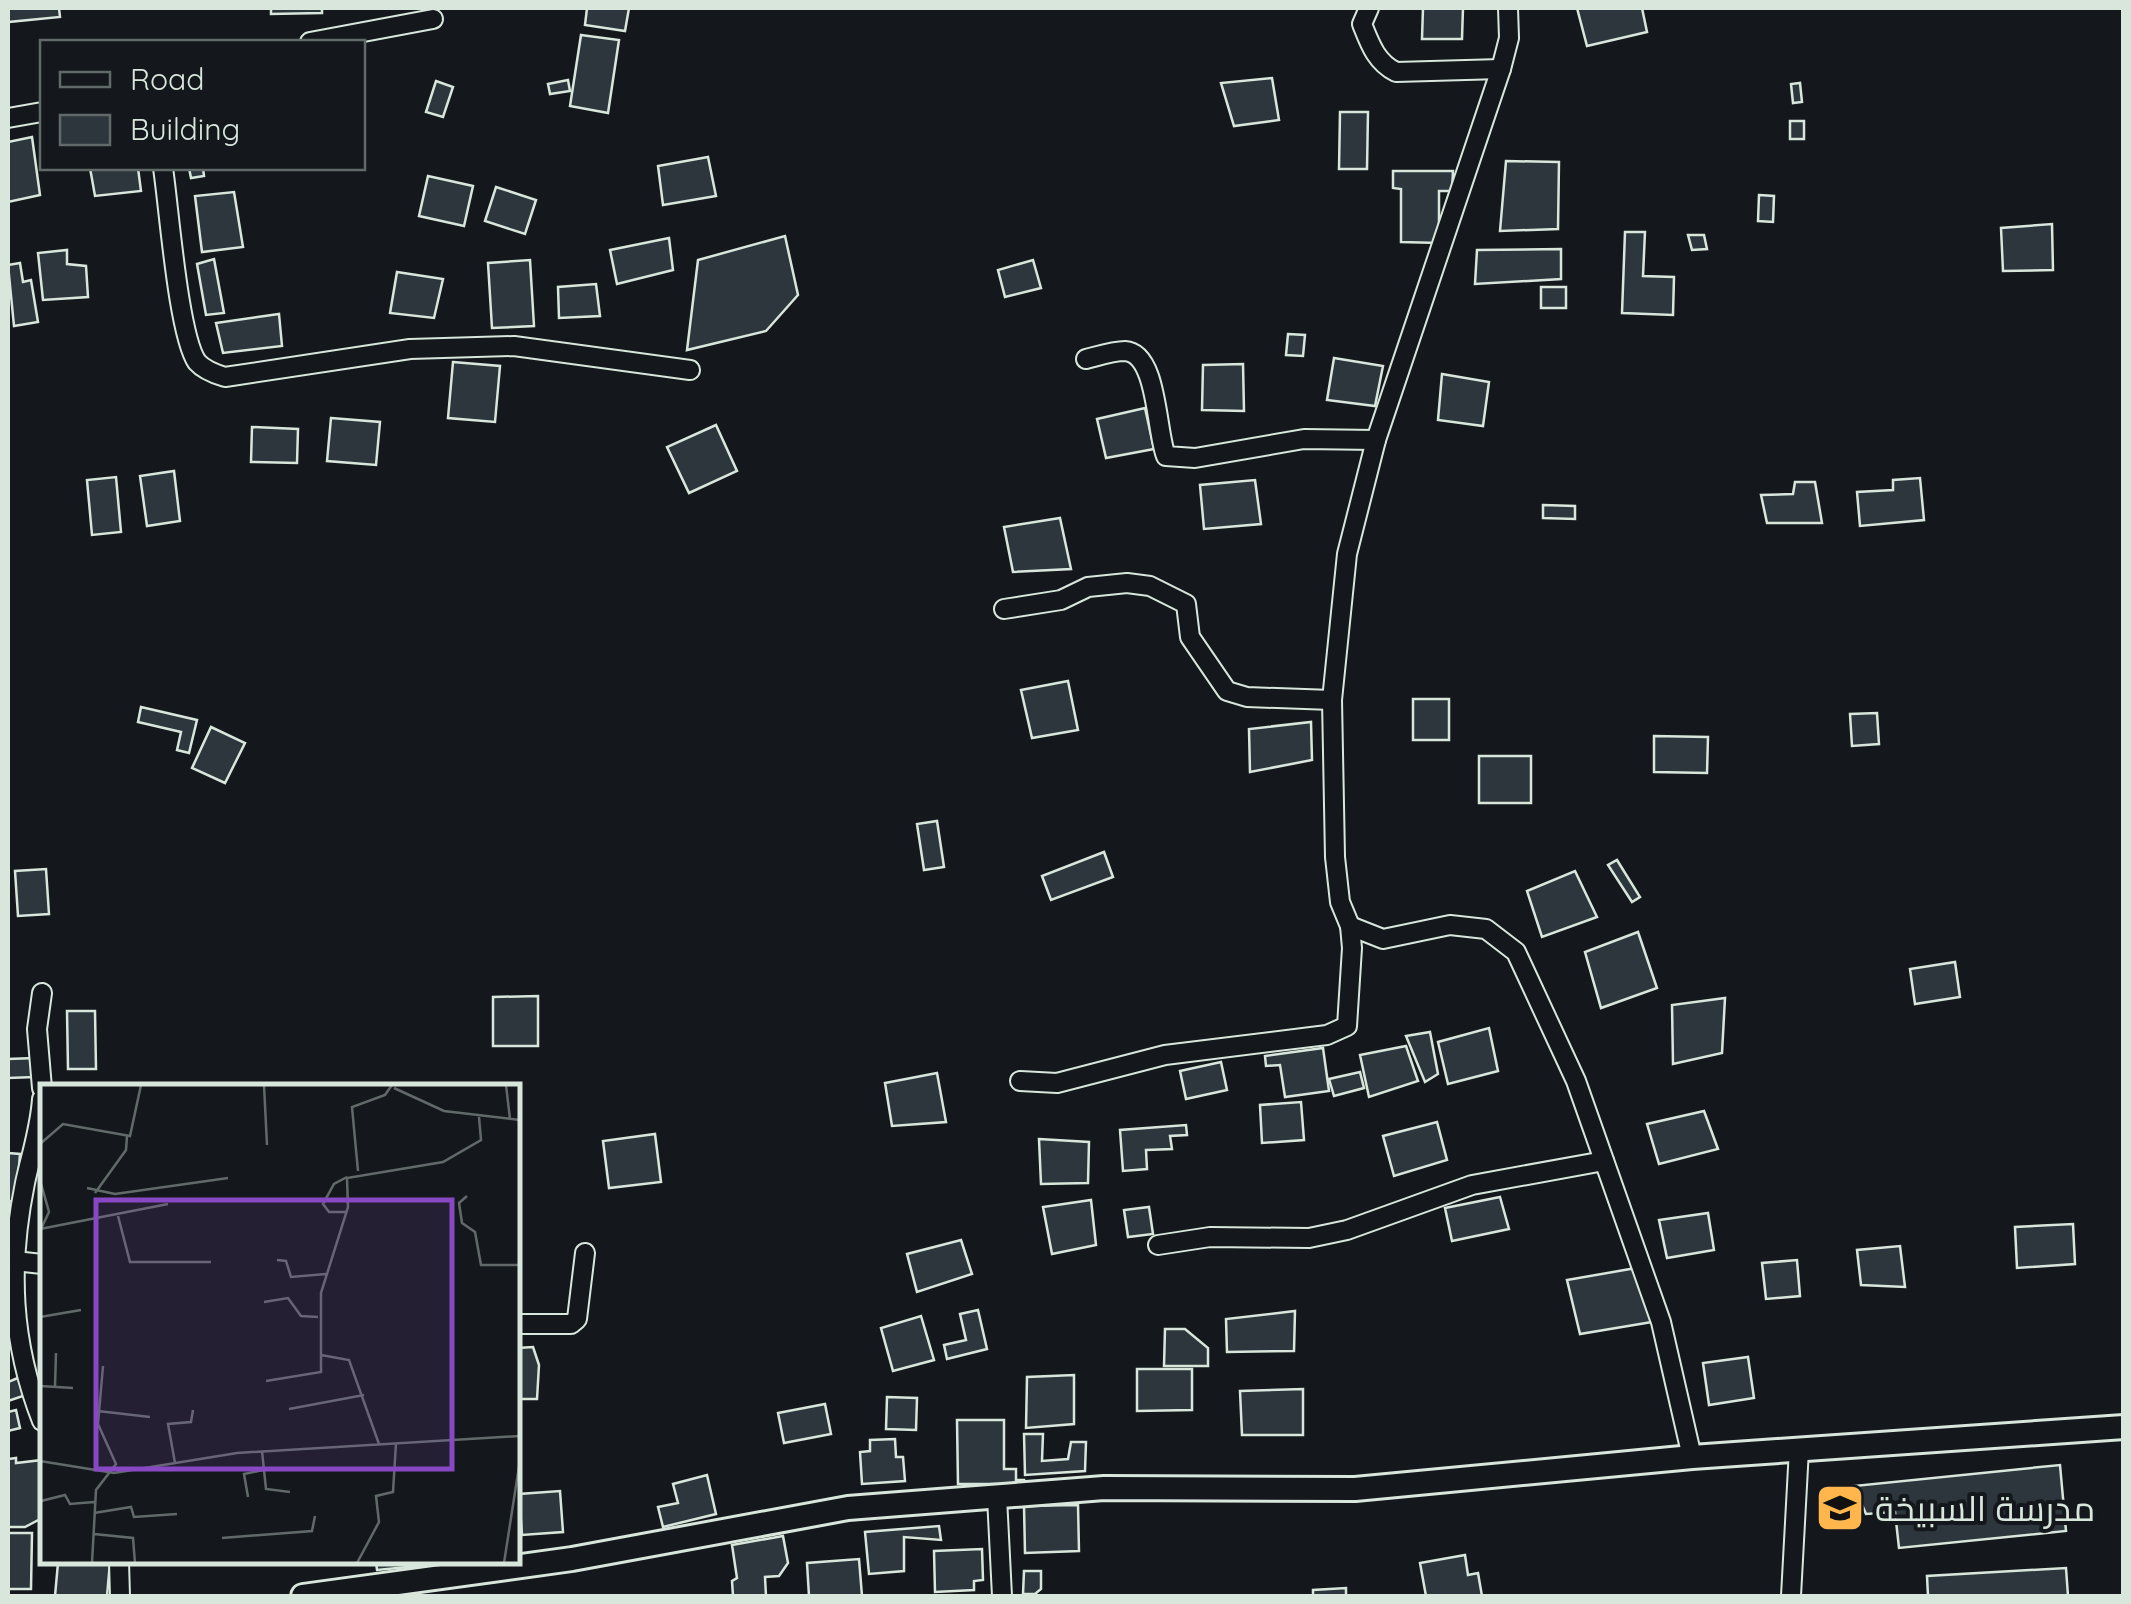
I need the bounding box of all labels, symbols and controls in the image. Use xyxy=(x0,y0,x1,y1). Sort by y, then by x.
legend xyxy=(40,40,365,170)
text: Road xyxy=(130,60,204,98)
text: Building xyxy=(130,110,240,148)
inset map xyxy=(40,1084,520,1564)
school or university icon: مدرسة السبيخة xyxy=(1814,1482,1866,1534)
place label: مدرسة السبيخة xyxy=(1875,1486,2095,1530)

